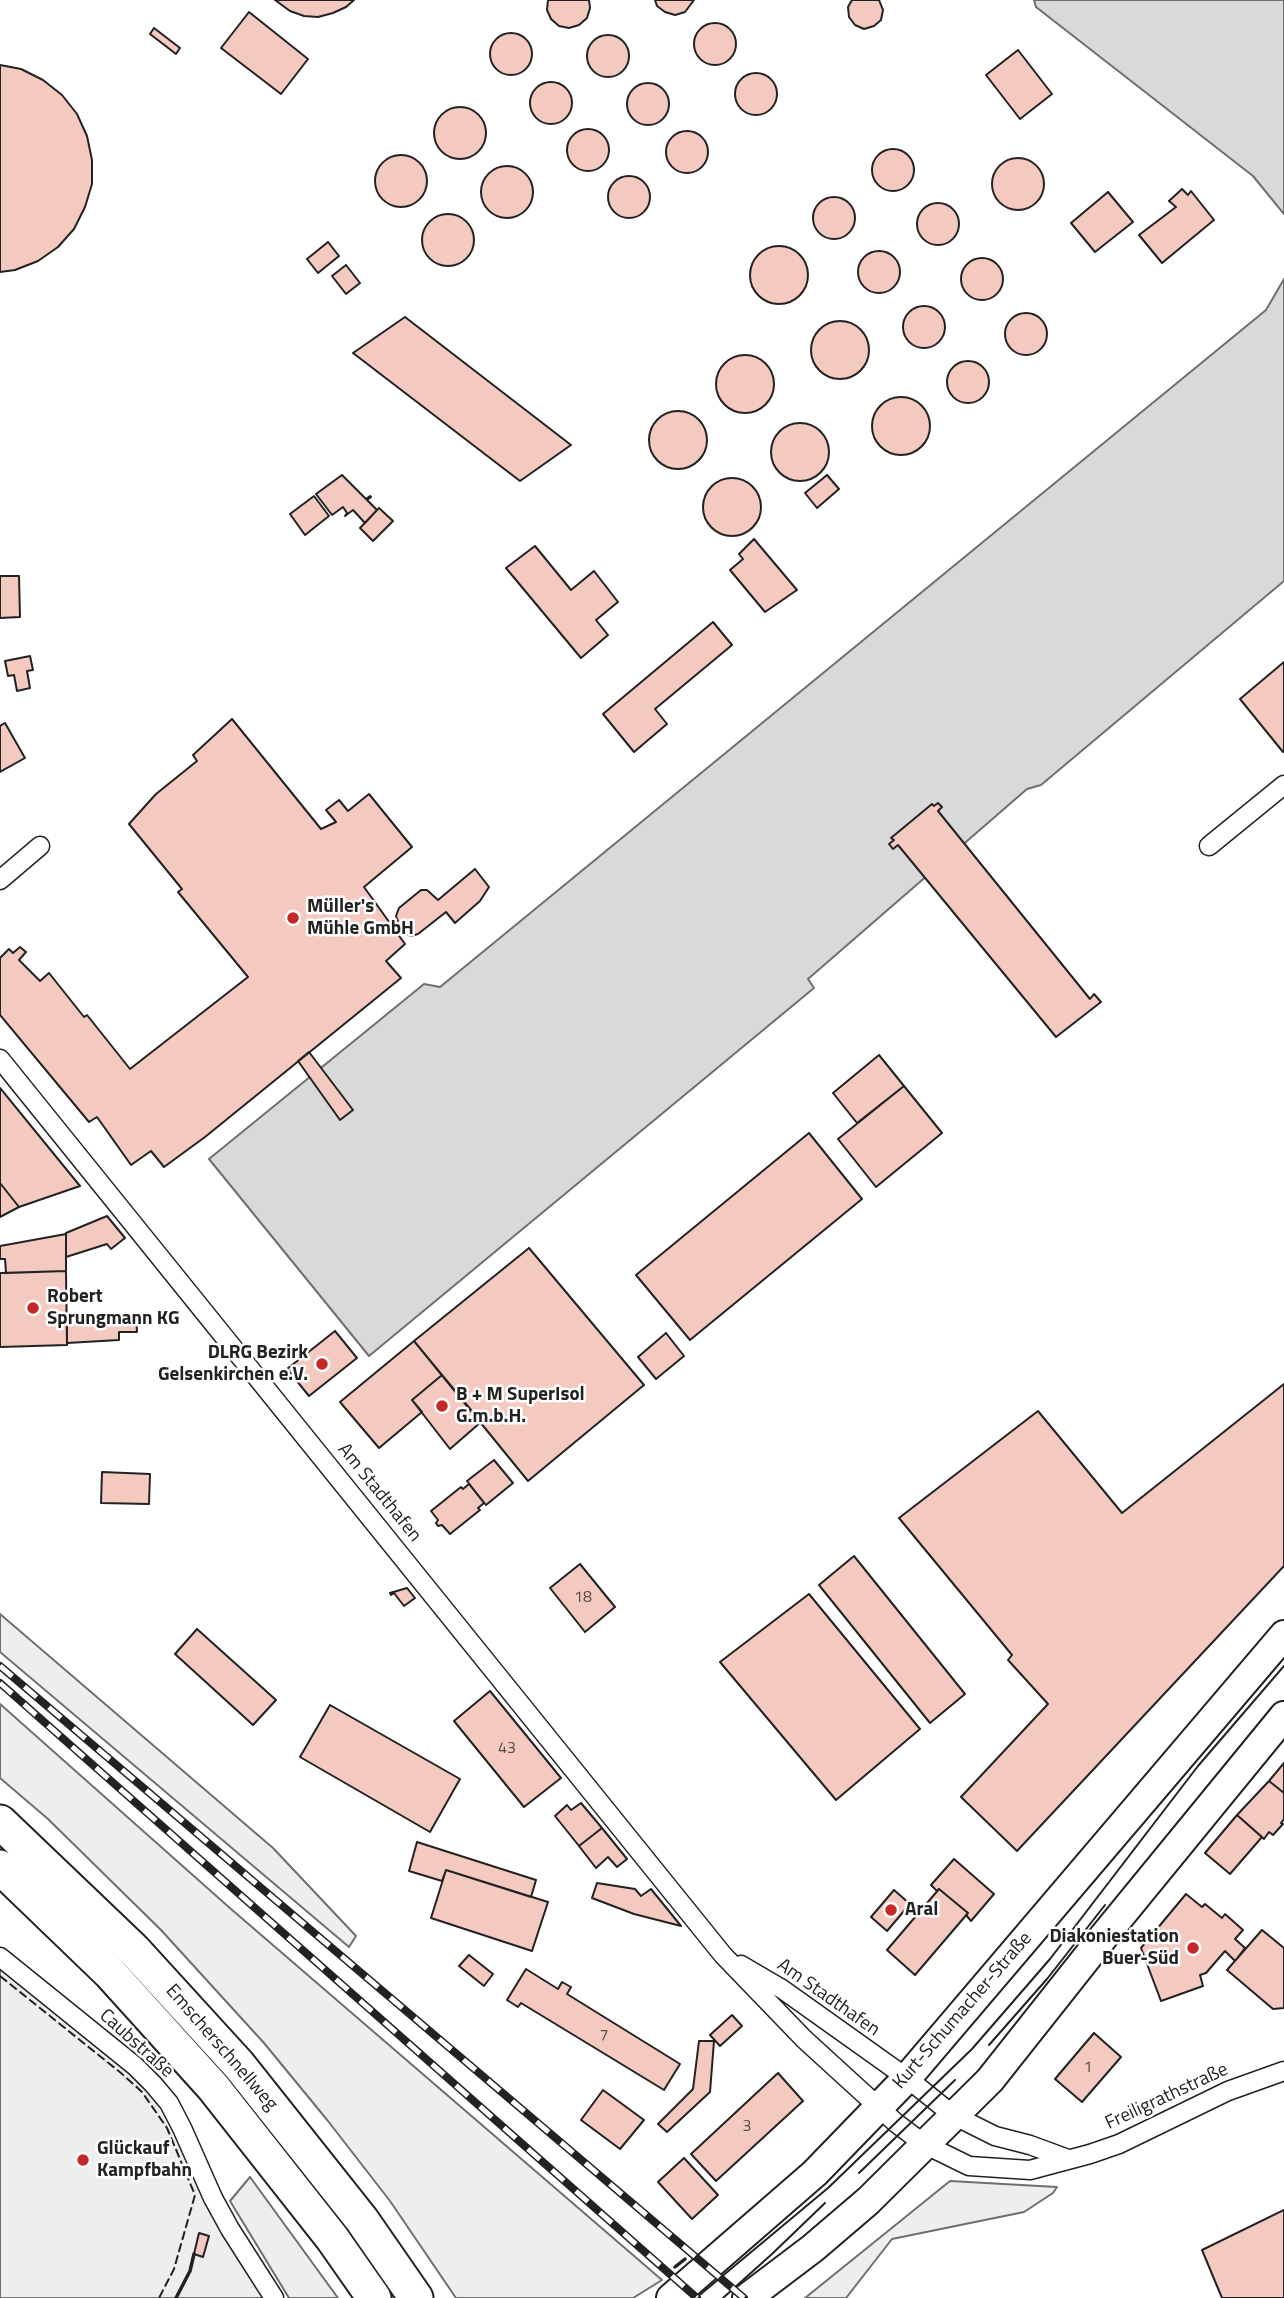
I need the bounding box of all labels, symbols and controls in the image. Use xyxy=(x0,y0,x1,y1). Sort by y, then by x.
place label: Müller's Mühle GmbH xyxy=(307,896,414,940)
marker: Müller's Mühle GmbH xyxy=(285,910,301,926)
place label: Robert Sprungmann KG xyxy=(47,1286,179,1330)
marker: Robert Sprungmann KG xyxy=(25,1300,41,1316)
place label: DLRG Bezirk Gelsenkirchen e.V. xyxy=(158,1342,308,1386)
marker: DLRG Bezirk Gelsenkirchen e.V. xyxy=(314,1356,330,1372)
place label: B + M SuperIsol G.m.b.H. xyxy=(456,1384,585,1428)
marker: B + M SuperIsol G.m.b.H. xyxy=(434,1398,450,1414)
street label: Am Stadthafen xyxy=(332,1439,426,1547)
house number: 18 xyxy=(574,1588,592,1608)
house number: 43 xyxy=(498,1739,516,1759)
place label: Aral xyxy=(905,1899,938,1921)
marker: Aral xyxy=(883,1902,899,1918)
place label: Diakoniestation Buer-Süd xyxy=(1049,1926,1179,1970)
street label: Kurt-Schumacher-Straße xyxy=(889,1928,1037,2094)
marker: Diakoniestation Buer-Süd xyxy=(1185,1940,1201,1956)
street label: Am Stadthafen xyxy=(772,1954,884,2042)
street label: Emscherschnellweg xyxy=(160,1980,282,2116)
street label: Caubstraße xyxy=(94,2005,178,2083)
house number: 7 xyxy=(600,2026,608,2046)
house number: 1 xyxy=(1084,2058,1092,2078)
street label: Freiligrathstraße xyxy=(1102,2059,1232,2135)
house number: 3 xyxy=(743,2117,751,2137)
place label: Glückauf Kampfbahn xyxy=(97,2138,192,2182)
marker: Glückauf Kampfbahn xyxy=(75,2152,91,2168)

